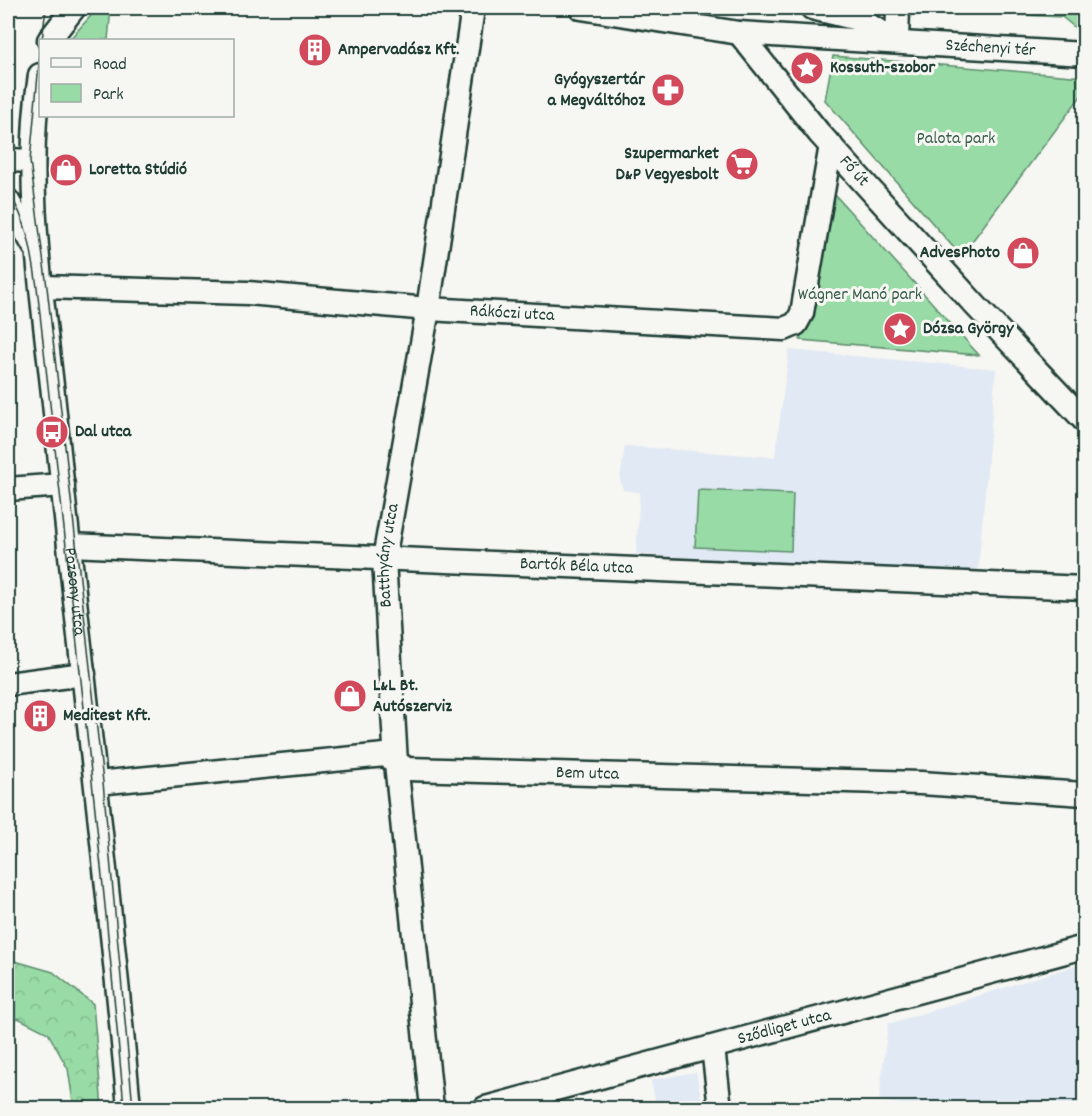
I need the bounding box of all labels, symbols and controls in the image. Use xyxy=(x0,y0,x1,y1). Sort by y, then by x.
building icon: Ampervadász Kft. xyxy=(297,32,333,68)
street label: Széchenyi tér xyxy=(945,33,1037,64)
place label: Ampervadász Kft. xyxy=(338,38,459,63)
legend xyxy=(39,39,234,117)
place icon: Kossuth-szobor xyxy=(789,50,825,86)
text: Road xyxy=(93,53,127,78)
place label: Kossuth-szobor xyxy=(830,56,936,81)
place label: Gyógyszertár a Megváltóhoz xyxy=(548,68,645,114)
pharmacy icon: Gyógyszertár a Megváltóhoz xyxy=(650,72,686,108)
text: Park xyxy=(93,83,124,108)
park label: Palota park xyxy=(917,127,995,152)
place label: Szupermarket D&P Vegyesbolt xyxy=(616,142,719,188)
supermarket icon: Szupermarket D&P Vegyesbolt xyxy=(724,146,760,182)
street label: Fő út xyxy=(833,150,875,193)
shop icon: Loretta Stúdió xyxy=(48,152,84,188)
place label: Loretta Stúdió xyxy=(89,158,187,183)
shop icon: AdvesPhoto xyxy=(1005,235,1041,271)
place label: AdvesPhoto xyxy=(920,241,1000,266)
park label: Wágner Manó park xyxy=(798,283,922,308)
street label: Rákóczi utca xyxy=(469,299,556,329)
place icon: Dózsa György xyxy=(882,311,918,347)
place label: Dózsa György xyxy=(923,317,1014,342)
bus stop icon: Dal utca xyxy=(34,414,70,450)
place label: Dal utca xyxy=(75,420,132,445)
street label: Batthyány utca xyxy=(371,501,406,608)
street label: Pozsony utca xyxy=(57,546,91,638)
street label: Bartók Béla utca xyxy=(519,552,634,581)
place label: L&L Bt. Autószerviz xyxy=(373,674,452,720)
shop icon: L&L Bt. Autószerviz xyxy=(332,678,368,714)
building icon: Meditest Kft. xyxy=(22,698,58,734)
place label: Meditest Kft. xyxy=(63,704,150,729)
street label: Bem utca xyxy=(556,761,620,787)
street label: Sződliget utca xyxy=(735,1003,834,1052)

